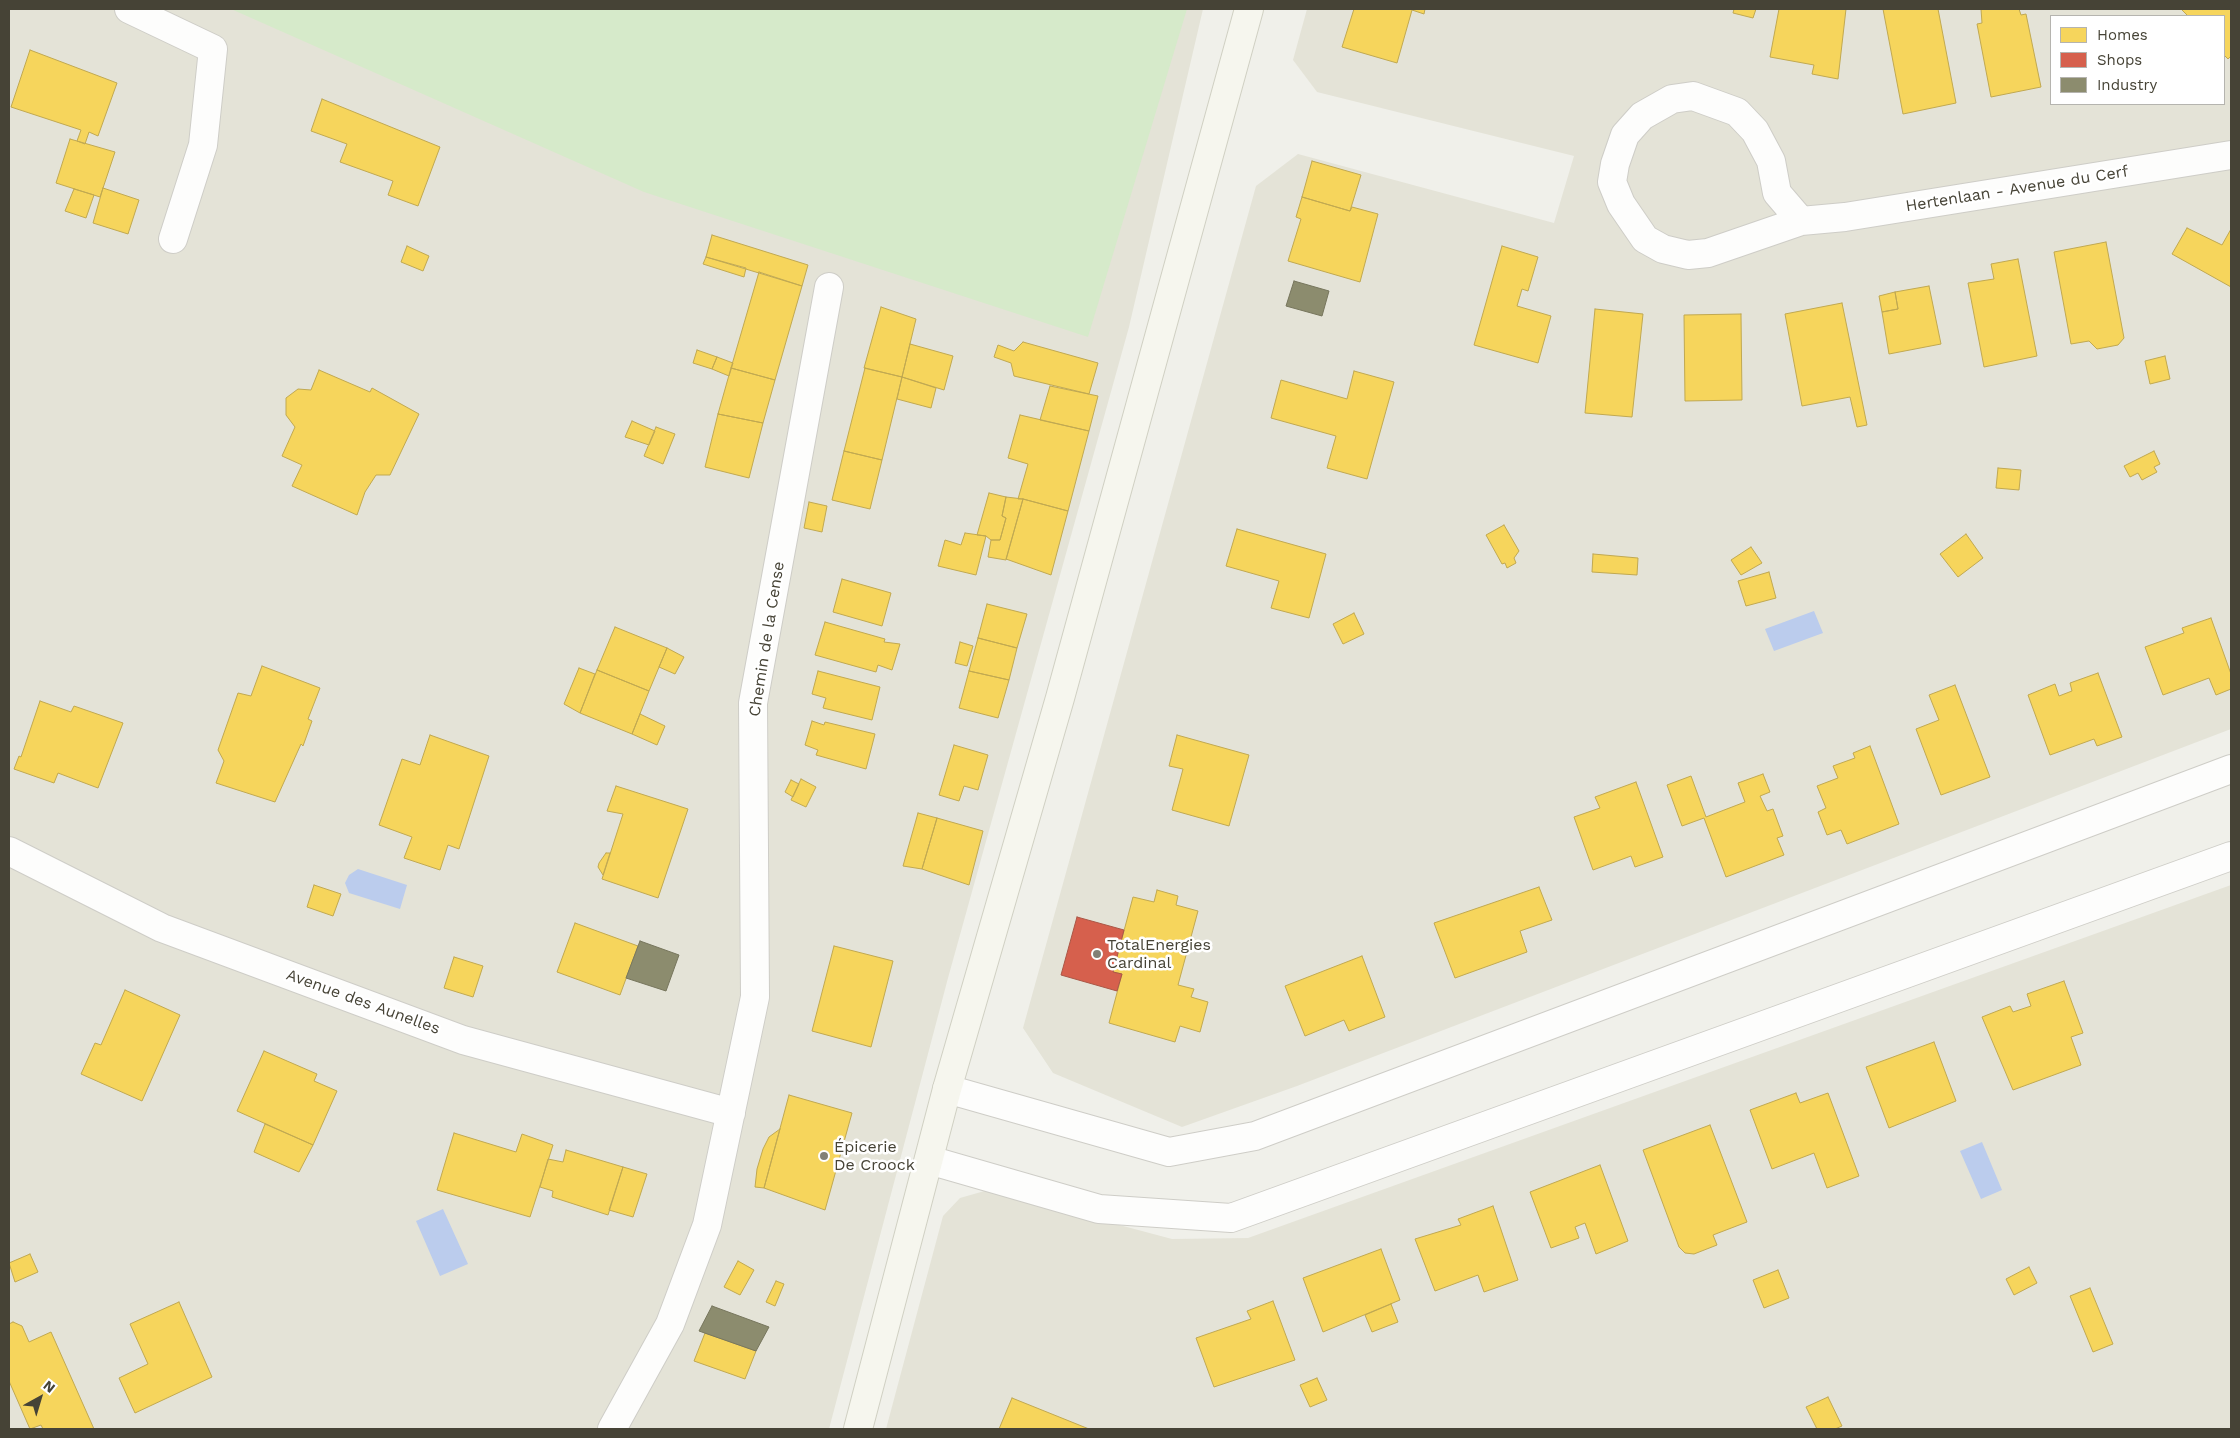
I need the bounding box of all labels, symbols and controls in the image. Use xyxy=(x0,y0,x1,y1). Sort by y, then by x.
legend xyxy=(2050,15,2225,105)
text: Homes xyxy=(2097,26,2148,44)
text: Shops xyxy=(2097,51,2142,69)
text: Industry xyxy=(2097,76,2157,94)
street label: Hertenlaan - Avenue du Cerf xyxy=(1904,162,2130,216)
street label: Chemin de la Cense xyxy=(745,560,789,718)
place label: TotalEnergies Cardinal xyxy=(1107,935,1211,973)
marker: TotalEnergies Cardinal xyxy=(1091,948,1103,960)
street label: Avenue des Aunelles xyxy=(284,965,442,1039)
place label: Épicerie De Croock xyxy=(834,1137,915,1175)
marker: Épicerie De Croock xyxy=(818,1150,830,1162)
north arrow xyxy=(15,1373,65,1423)
text: N xyxy=(40,1377,59,1396)

